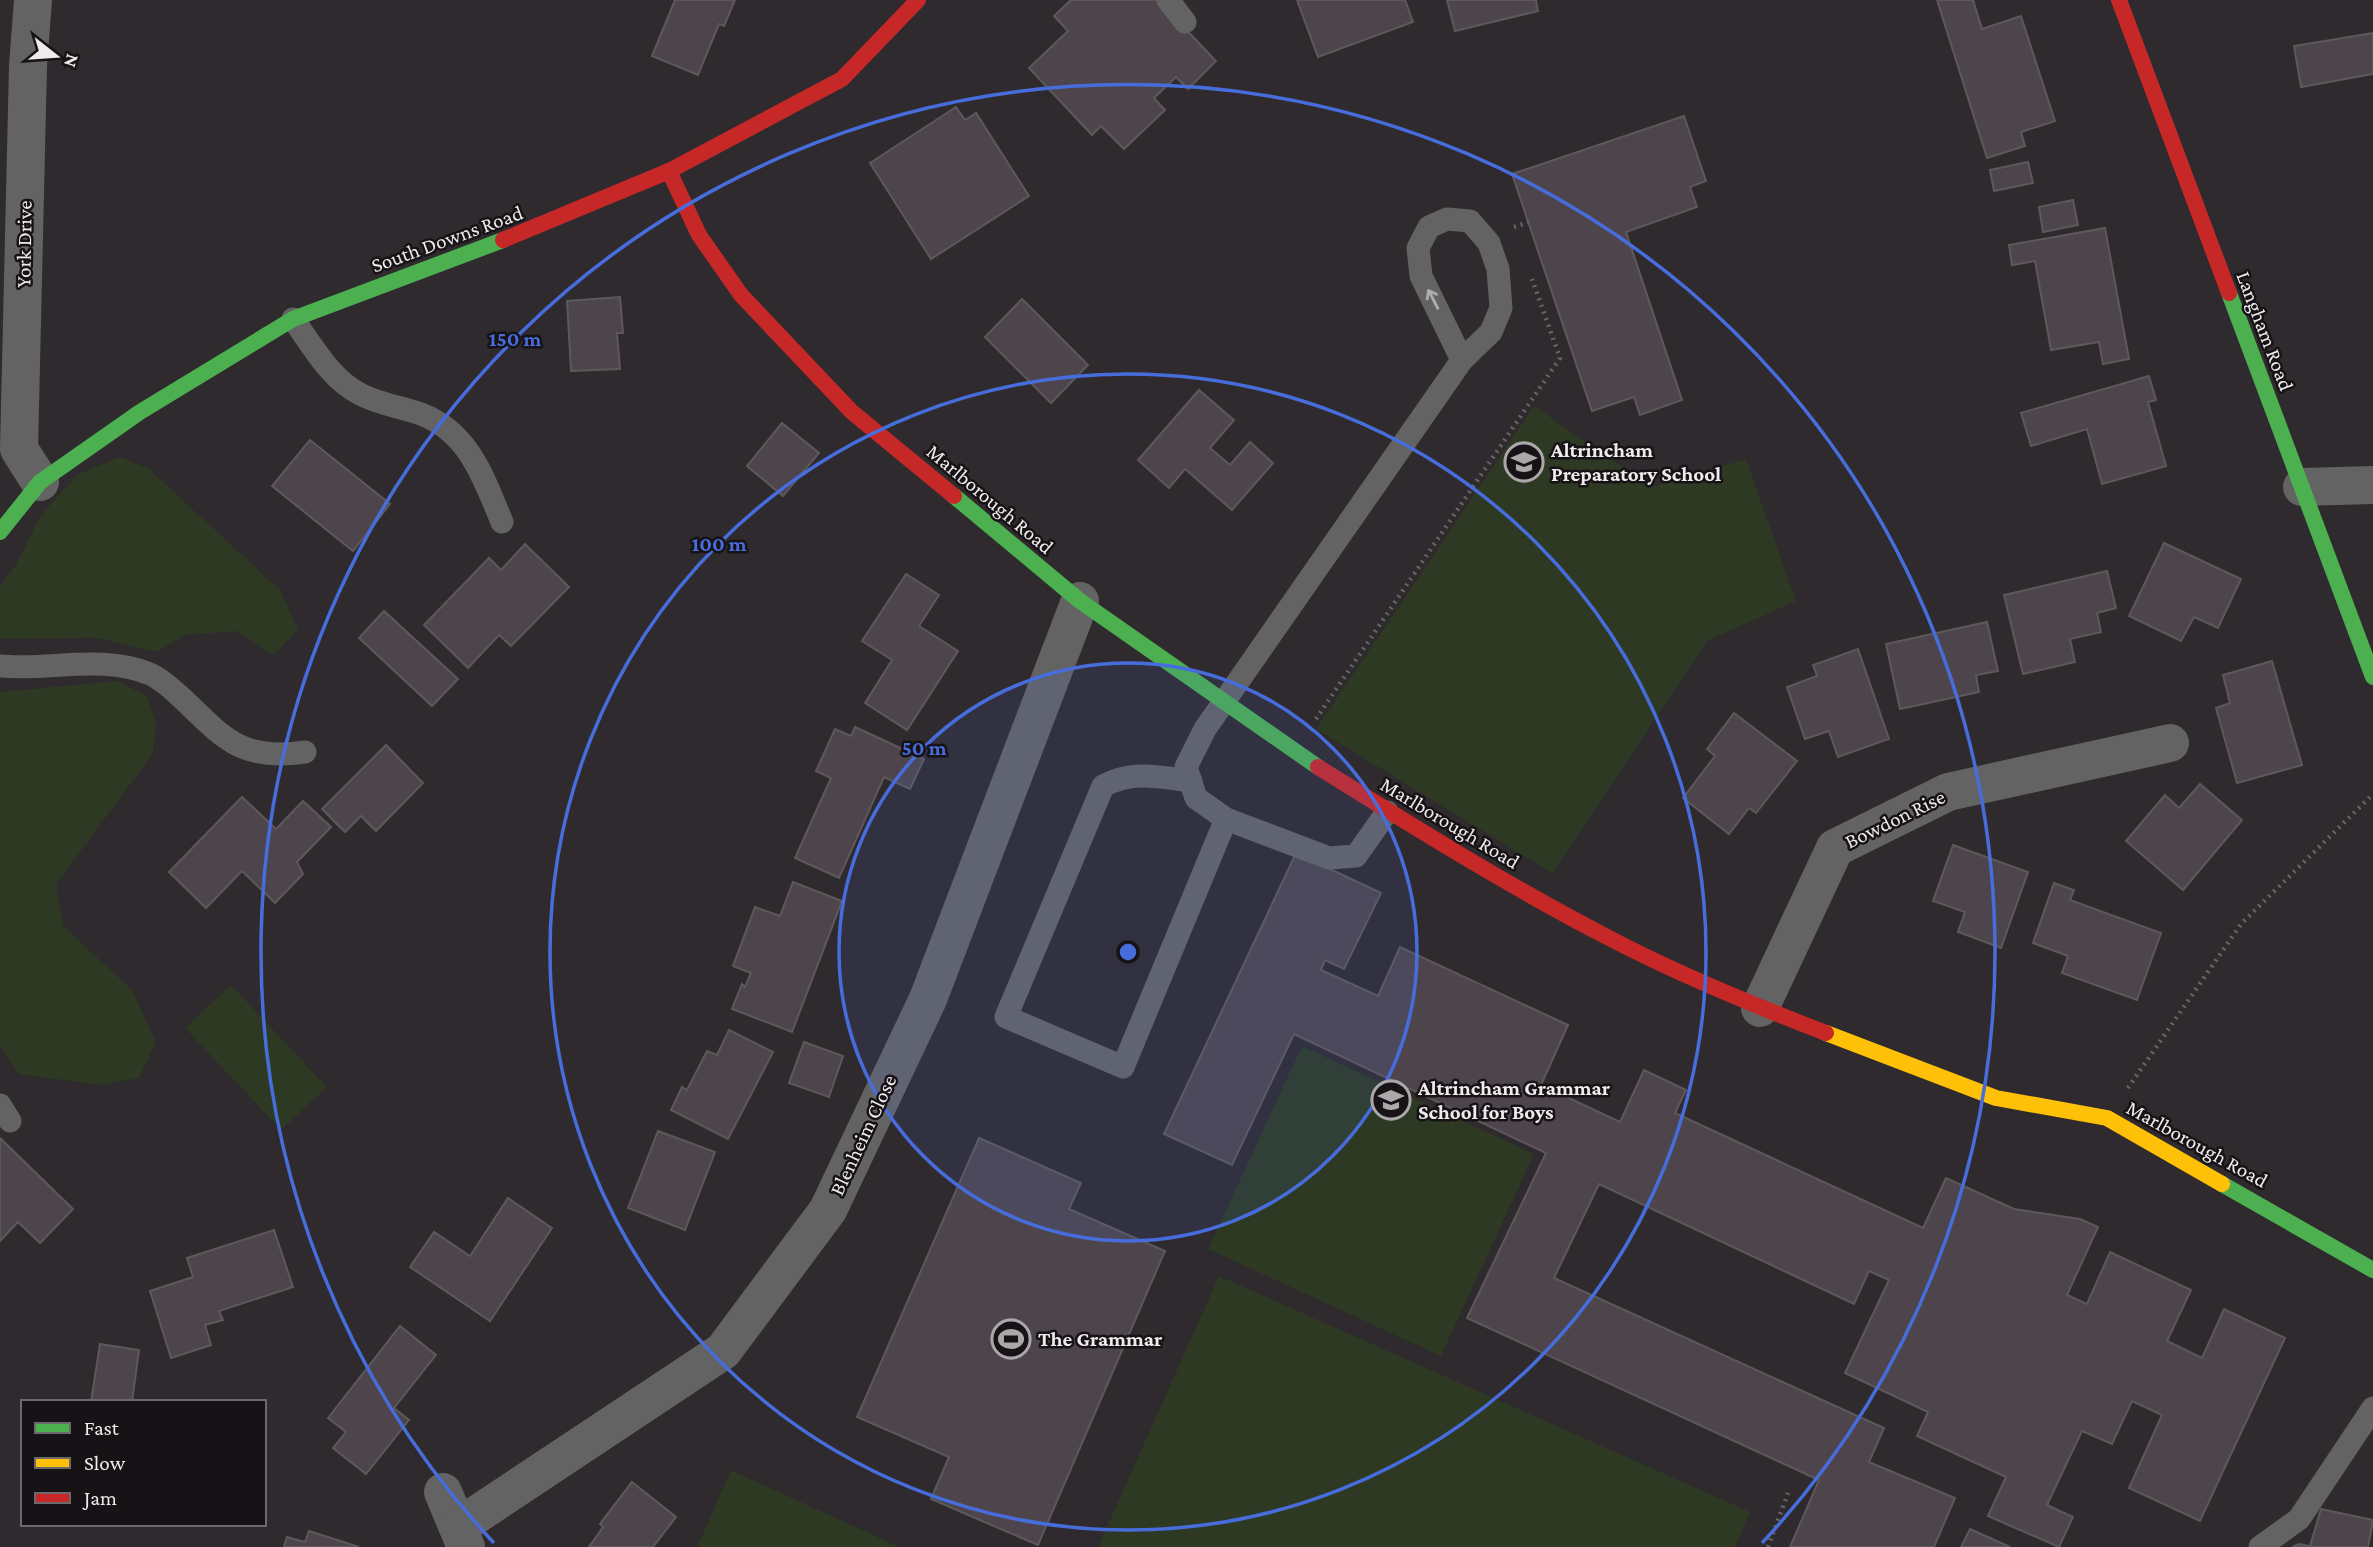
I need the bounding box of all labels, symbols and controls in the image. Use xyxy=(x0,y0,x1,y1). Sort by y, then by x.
north arrow xyxy=(21,21,91,91)
text: N xyxy=(60,52,84,70)
street label: York Drive xyxy=(11,200,37,288)
street label: South Downs Road xyxy=(368,200,526,278)
street label: Langham Road xyxy=(2231,268,2299,394)
one-way arrow xyxy=(1425,289,1439,310)
text: 150 m xyxy=(489,327,542,351)
place label: Altrincham Preparatory School xyxy=(1550,438,1721,486)
street label: Marlborough Road xyxy=(922,439,1058,559)
school or university icon: Altrincham Preparatory School xyxy=(1503,441,1545,483)
text: 100 m xyxy=(691,532,747,556)
text: 50 m xyxy=(902,736,947,760)
street label: Marlborough Road xyxy=(1376,772,1524,874)
street label: Bowdon Rise xyxy=(1841,784,1949,854)
centre of rings xyxy=(1116,940,1140,964)
street label: Blenheim Close xyxy=(825,1071,901,1199)
place label: Altrincham Grammar School for Boys xyxy=(1417,1076,1611,1124)
school or university icon: Altrincham Grammar School for Boys xyxy=(1370,1079,1412,1121)
street label: Marlborough Road xyxy=(2122,1095,2272,1193)
sports icon: The Grammar xyxy=(990,1318,1032,1360)
place label: The Grammar xyxy=(1038,1327,1163,1351)
legend xyxy=(21,1400,266,1526)
text: Fast xyxy=(84,1416,120,1440)
text: Slow xyxy=(84,1451,126,1475)
text: Jam xyxy=(82,1486,117,1510)

